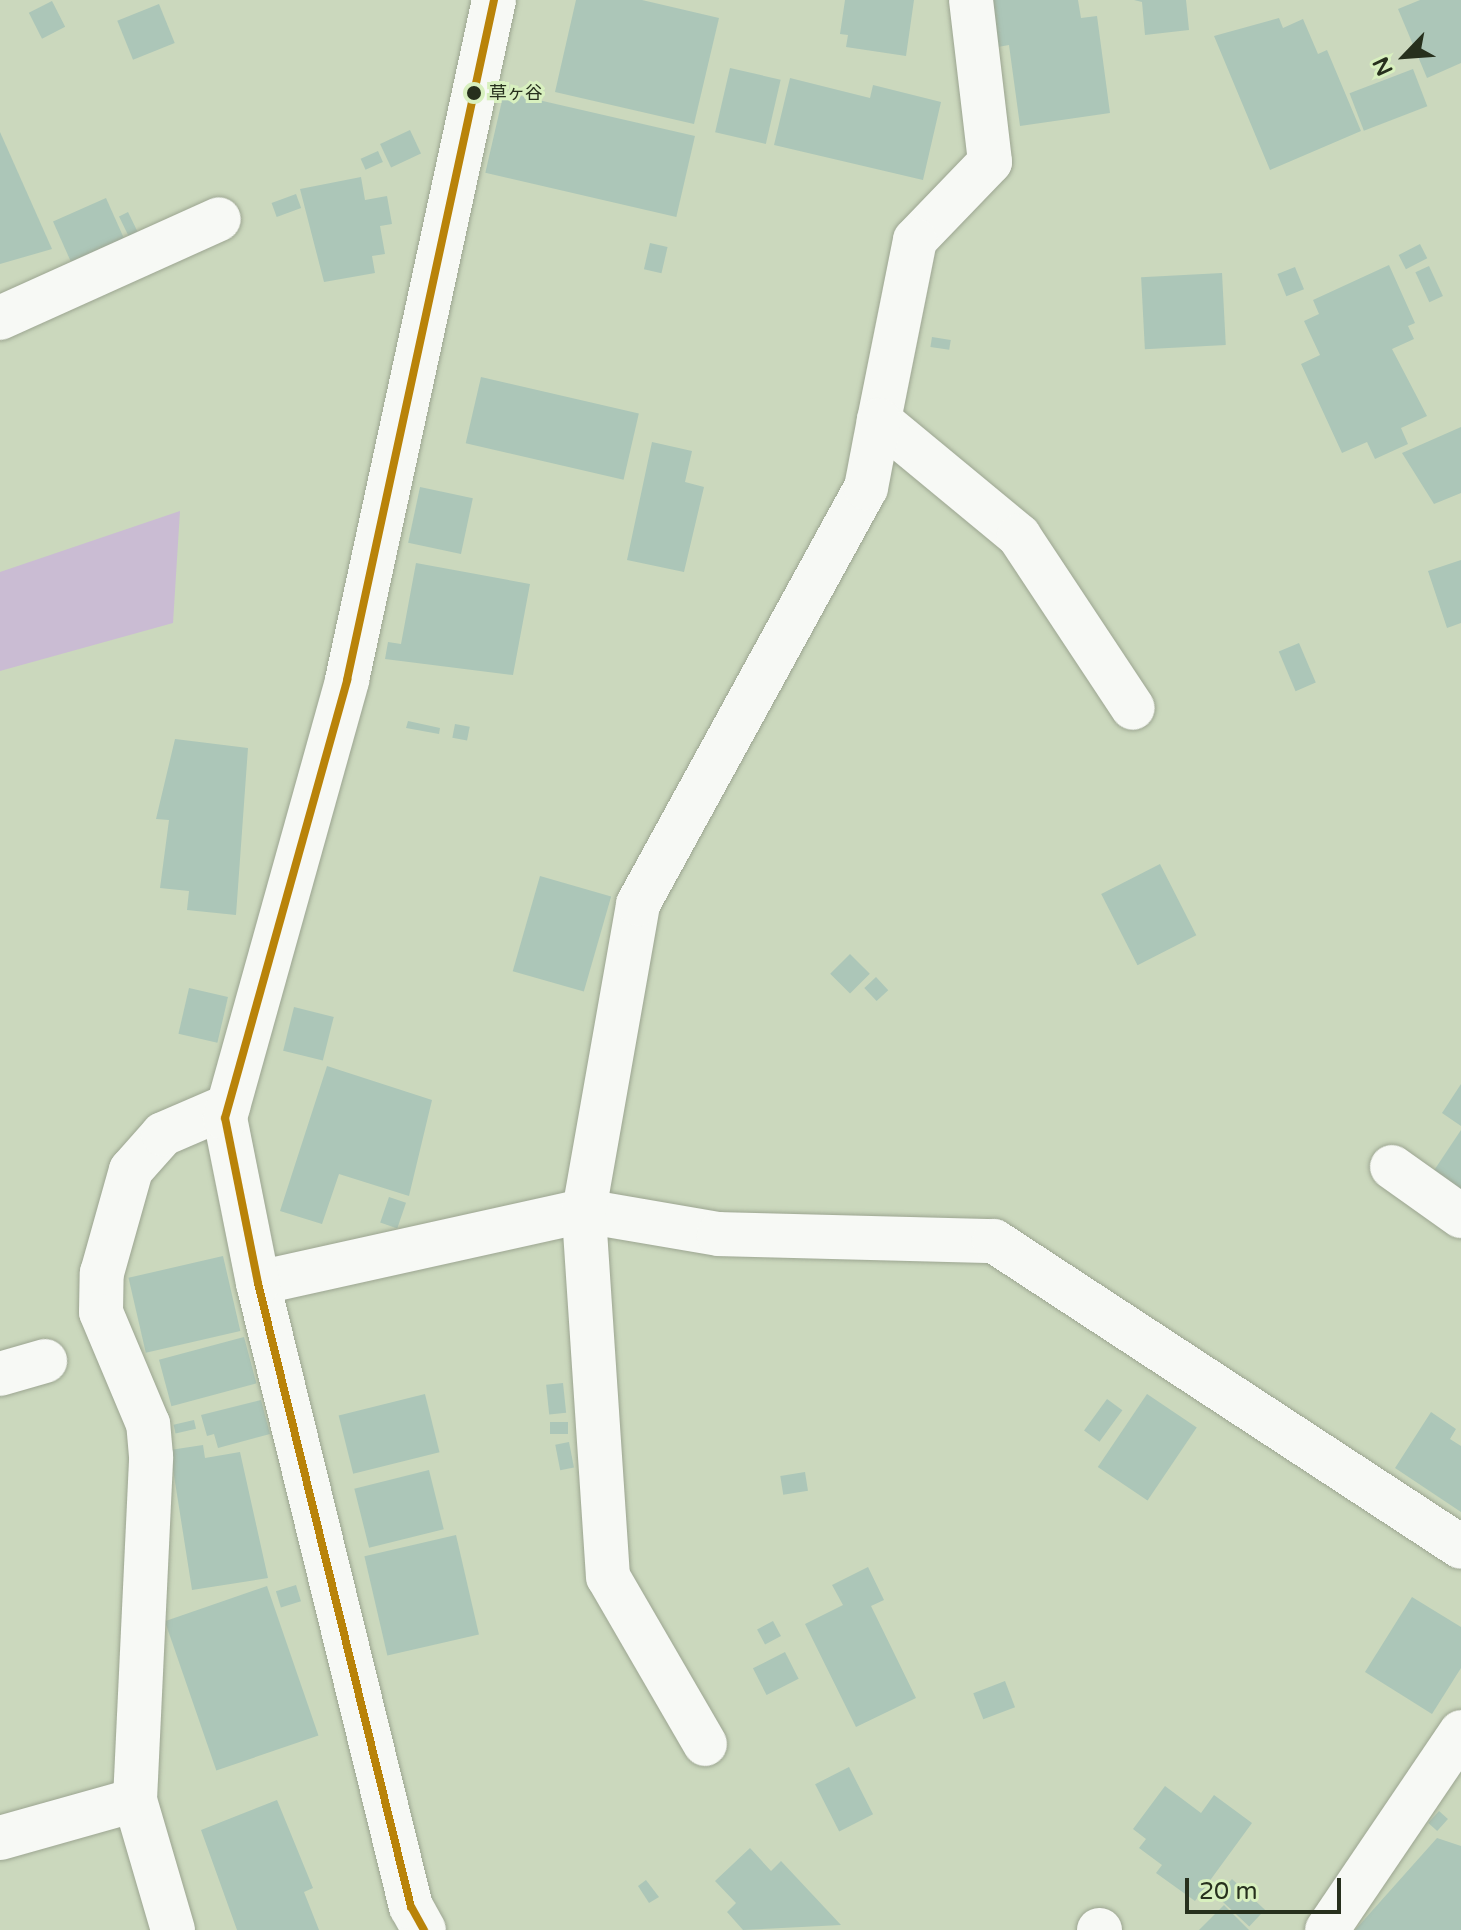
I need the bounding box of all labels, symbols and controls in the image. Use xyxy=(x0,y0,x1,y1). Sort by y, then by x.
north arrow xyxy=(1365,16,1445,96)
text: N xyxy=(1368,53,1399,80)
place label: 草ヶ谷 xyxy=(489,82,543,104)
marker: 草ヶ谷 xyxy=(466,85,482,101)
scale bar xyxy=(1189,1862,1345,1912)
text: 20 m xyxy=(1199,1877,1257,1906)

